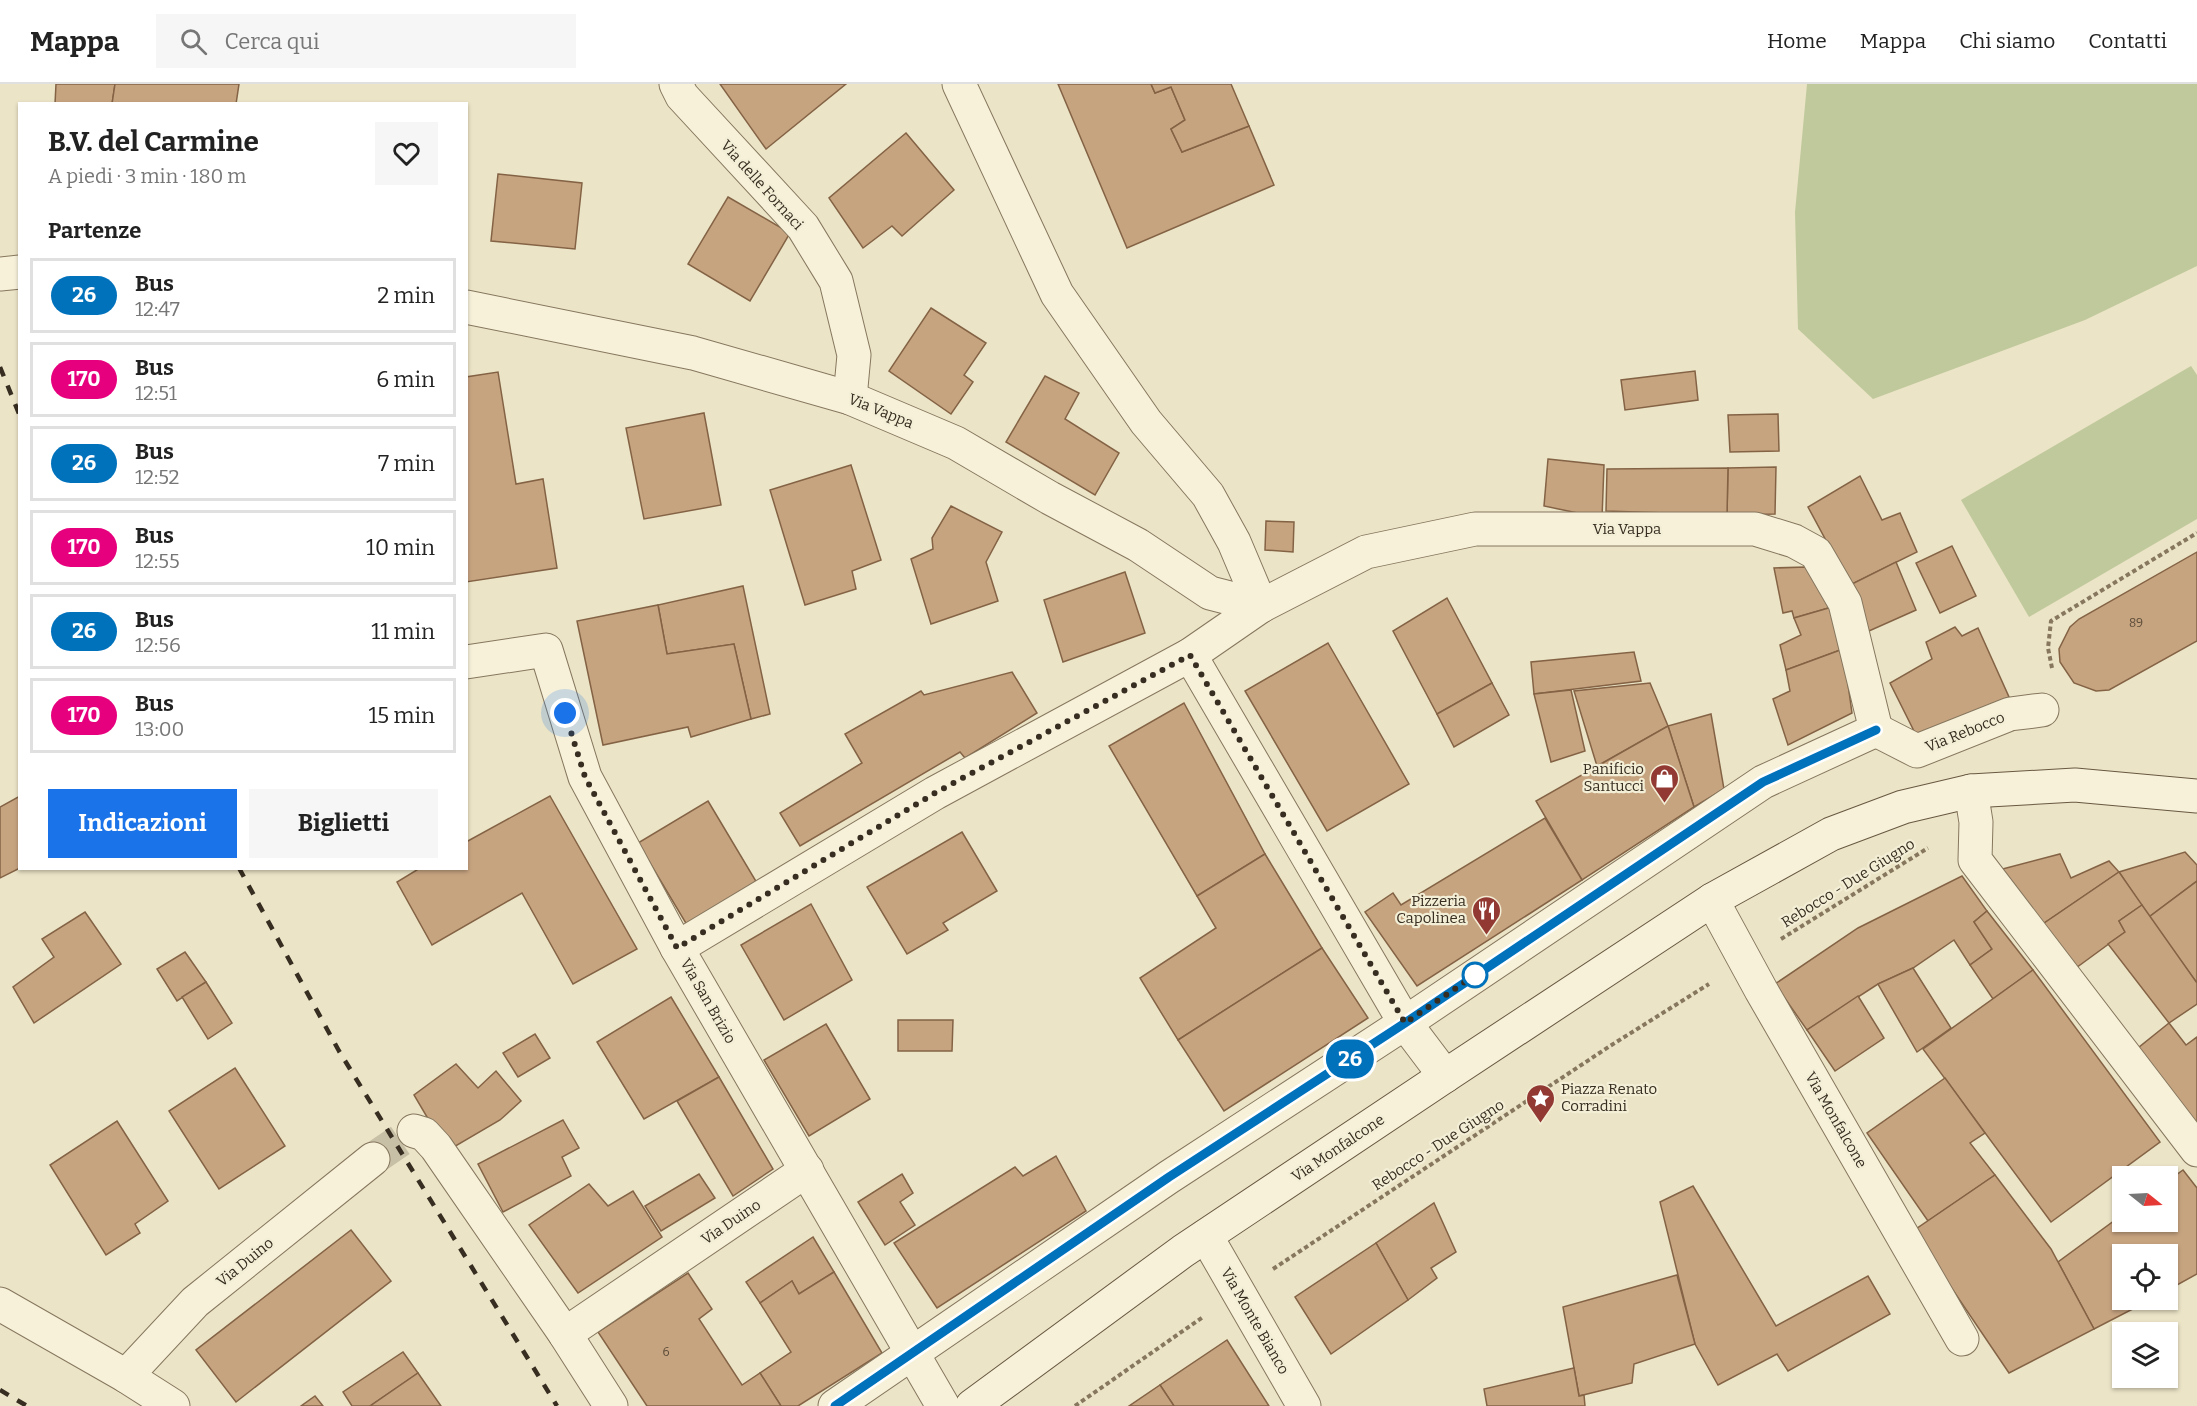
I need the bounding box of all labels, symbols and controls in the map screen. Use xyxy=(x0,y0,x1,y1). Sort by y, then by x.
search box xyxy=(156,14,576,68)
text: Mappa xyxy=(30,25,120,58)
icon: search xyxy=(177,25,210,58)
text: Cerca qui xyxy=(225,28,320,55)
text: Home xyxy=(1767,28,1827,54)
text: Mappa xyxy=(1860,28,1926,54)
text: Chi siamo xyxy=(1959,28,2055,54)
text: Contatti xyxy=(2088,28,2167,54)
button: heart xyxy=(375,122,438,185)
text: B.V. del Carmine xyxy=(48,125,259,158)
street label: Via delle Fornaci xyxy=(717,136,807,234)
text: A piedi · 3 min · 180 m xyxy=(48,164,246,188)
text: Partenze xyxy=(48,217,141,244)
text: Bus xyxy=(135,270,174,297)
text: 26 xyxy=(72,282,96,308)
text: 2 min xyxy=(377,282,435,309)
text: 12:47 xyxy=(135,297,180,321)
text: Bus xyxy=(135,354,174,381)
text: 170 xyxy=(67,366,101,392)
text: 6 min xyxy=(376,366,435,393)
text: 12:51 xyxy=(135,381,177,405)
street label: Via Vappa xyxy=(846,390,916,432)
text: Bus xyxy=(135,438,174,465)
text: 26 xyxy=(72,450,96,476)
text: 7 min xyxy=(378,450,435,477)
text: 12:52 xyxy=(135,465,179,489)
street label: Via Vappa xyxy=(1593,520,1661,538)
text: Bus xyxy=(135,522,174,549)
text: 170 xyxy=(67,534,101,560)
text: 10 min xyxy=(366,534,435,561)
text: 12:55 xyxy=(135,549,180,573)
text: Bus xyxy=(135,606,174,633)
house number: 89 xyxy=(2129,616,2143,630)
text: 26 xyxy=(72,618,96,644)
text: 11 min xyxy=(371,618,435,645)
text: 12:56 xyxy=(135,633,181,657)
text: Bus xyxy=(135,690,174,717)
your location xyxy=(550,698,580,728)
text: 170 xyxy=(67,702,101,728)
text: 15 min xyxy=(368,702,435,729)
street label: Via Rebocco xyxy=(1923,708,2007,756)
text: 13:00 xyxy=(135,717,184,741)
place label: Panificio Santucci xyxy=(1583,760,1645,795)
shop icon: Panificio Santucci xyxy=(1649,762,1681,804)
button: Indicazioni xyxy=(48,789,237,858)
button: Biglietti xyxy=(249,789,438,858)
street label: Rebocco - Due Giugno xyxy=(1778,835,1918,931)
place label: Pizzeria Capolinea xyxy=(1396,892,1466,927)
restaurant icon: Pizzeria Capolinea xyxy=(1471,894,1503,936)
street label: Via San Brizio xyxy=(676,955,740,1047)
unlabelled marker xyxy=(1462,962,1488,988)
line badge: 26 xyxy=(1323,1040,1377,1078)
text: 26 xyxy=(1338,1046,1362,1072)
street label: Via Monfalcone xyxy=(1801,1069,1871,1171)
place label: Piazza Renato Corradini xyxy=(1561,1080,1657,1115)
place icon: Piazza Renato Corradini xyxy=(1524,1082,1556,1124)
street label: Rebocco - Due Giugno xyxy=(1369,1096,1507,1194)
street label: Via Monfalcone xyxy=(1288,1110,1388,1186)
north arrow xyxy=(2112,1166,2178,1232)
map controls xyxy=(2112,1166,2178,1388)
street label: Via Duino xyxy=(698,1196,764,1248)
street label: Via Duino xyxy=(213,1234,277,1290)
button: locate xyxy=(2112,1244,2178,1310)
street label: Via Monte Bianco xyxy=(1217,1264,1293,1378)
button: layers xyxy=(2112,1322,2178,1388)
house number: 6 xyxy=(662,1345,670,1359)

